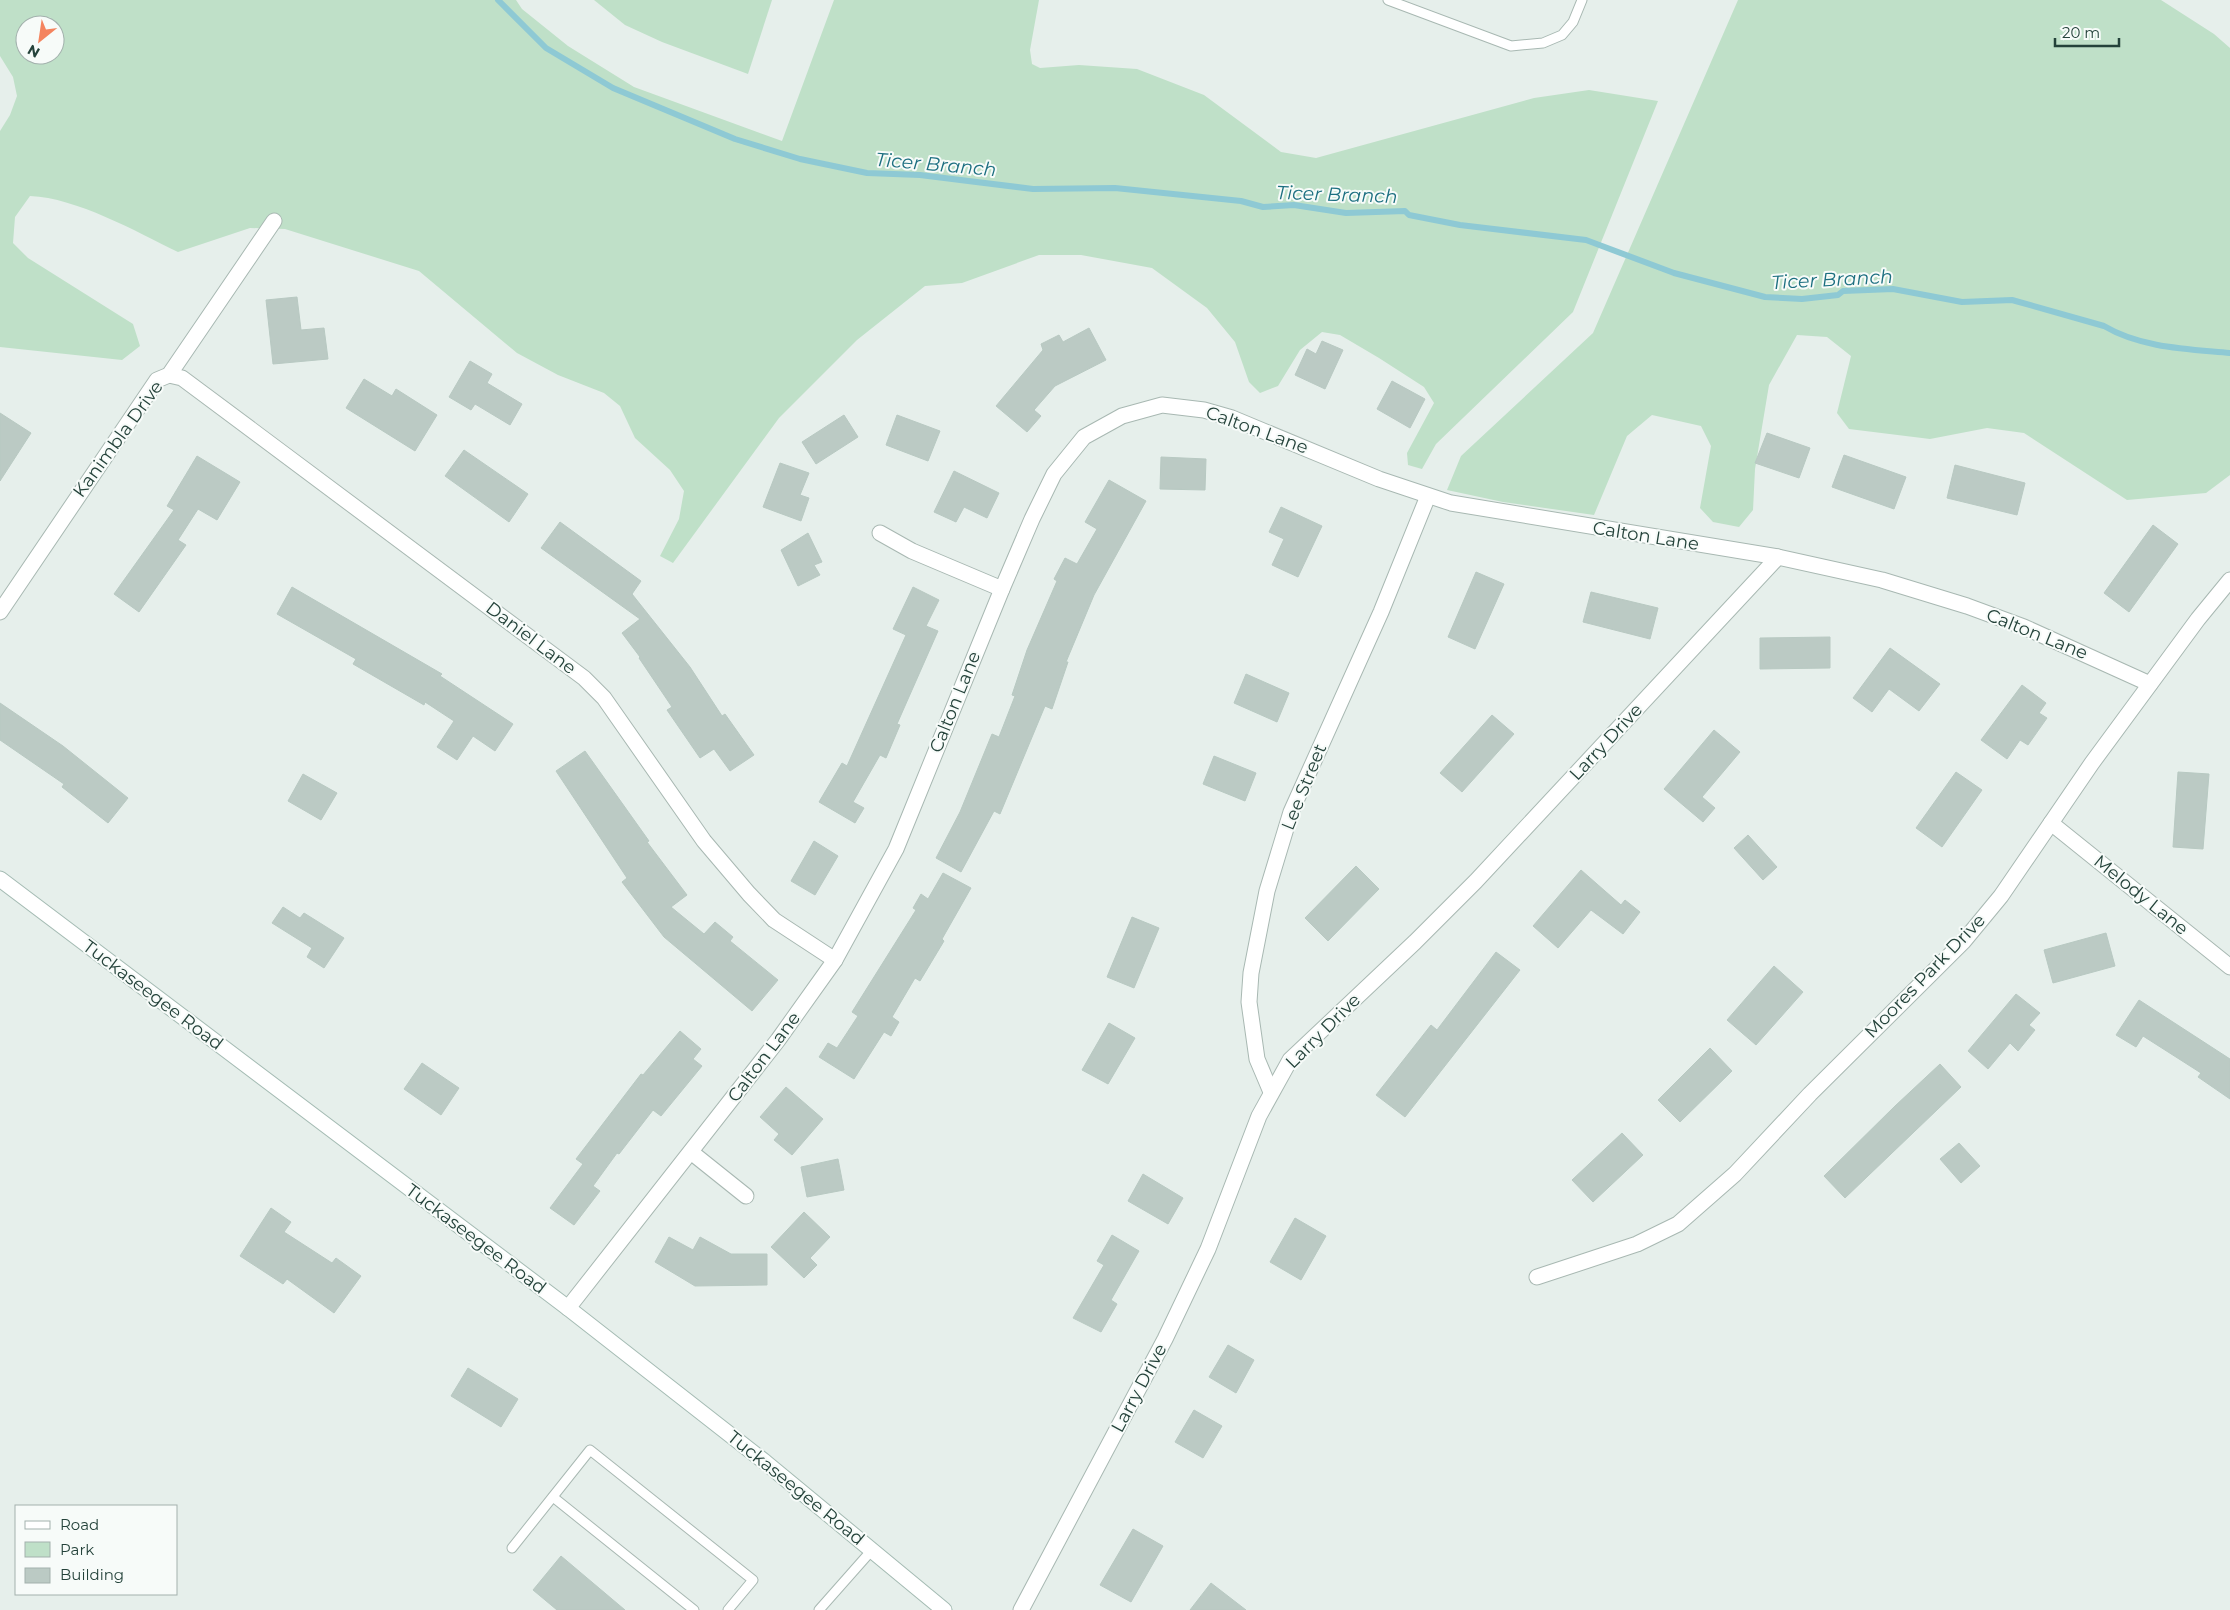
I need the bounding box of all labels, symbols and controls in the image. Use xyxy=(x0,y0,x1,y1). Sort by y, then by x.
north arrow xyxy=(15,15,65,65)
scale bar xyxy=(2055,15,2119,47)
text: 20 m xyxy=(2062,23,2100,42)
text: N xyxy=(24,41,43,62)
water label: Ticer Branch xyxy=(874,148,997,181)
water label: Ticer Branch xyxy=(1276,181,1398,208)
water label: Ticer Branch xyxy=(1771,265,1893,294)
street label: Kanimbla Drive xyxy=(68,376,168,502)
street label: Calton Lane xyxy=(1203,401,1311,459)
street label: Calton Lane xyxy=(1591,517,1701,555)
street label: Daniel Lane xyxy=(482,597,581,679)
street label: Calton Lane xyxy=(1983,604,2091,664)
street label: Calton Lane xyxy=(925,648,985,756)
street label: Larry Drive xyxy=(1565,699,1647,785)
street label: Lee Street xyxy=(1277,741,1331,833)
street label: Melody Lane xyxy=(2089,850,2193,940)
street label: Moores Park Drive xyxy=(1860,909,1990,1043)
street label: Tuckaseegee Road xyxy=(79,935,227,1055)
street label: Larry Drive xyxy=(1281,989,1365,1073)
street label: Calton Lane xyxy=(723,1007,805,1106)
street label: Tuckaseegee Road xyxy=(402,1179,550,1299)
street label: Larry Drive xyxy=(1107,1340,1172,1436)
street label: Tuckaseegee Road xyxy=(723,1426,869,1550)
legend xyxy=(15,1505,178,1595)
text: Road xyxy=(60,1515,99,1534)
text: Park xyxy=(60,1540,94,1559)
text: Building xyxy=(60,1565,124,1584)

